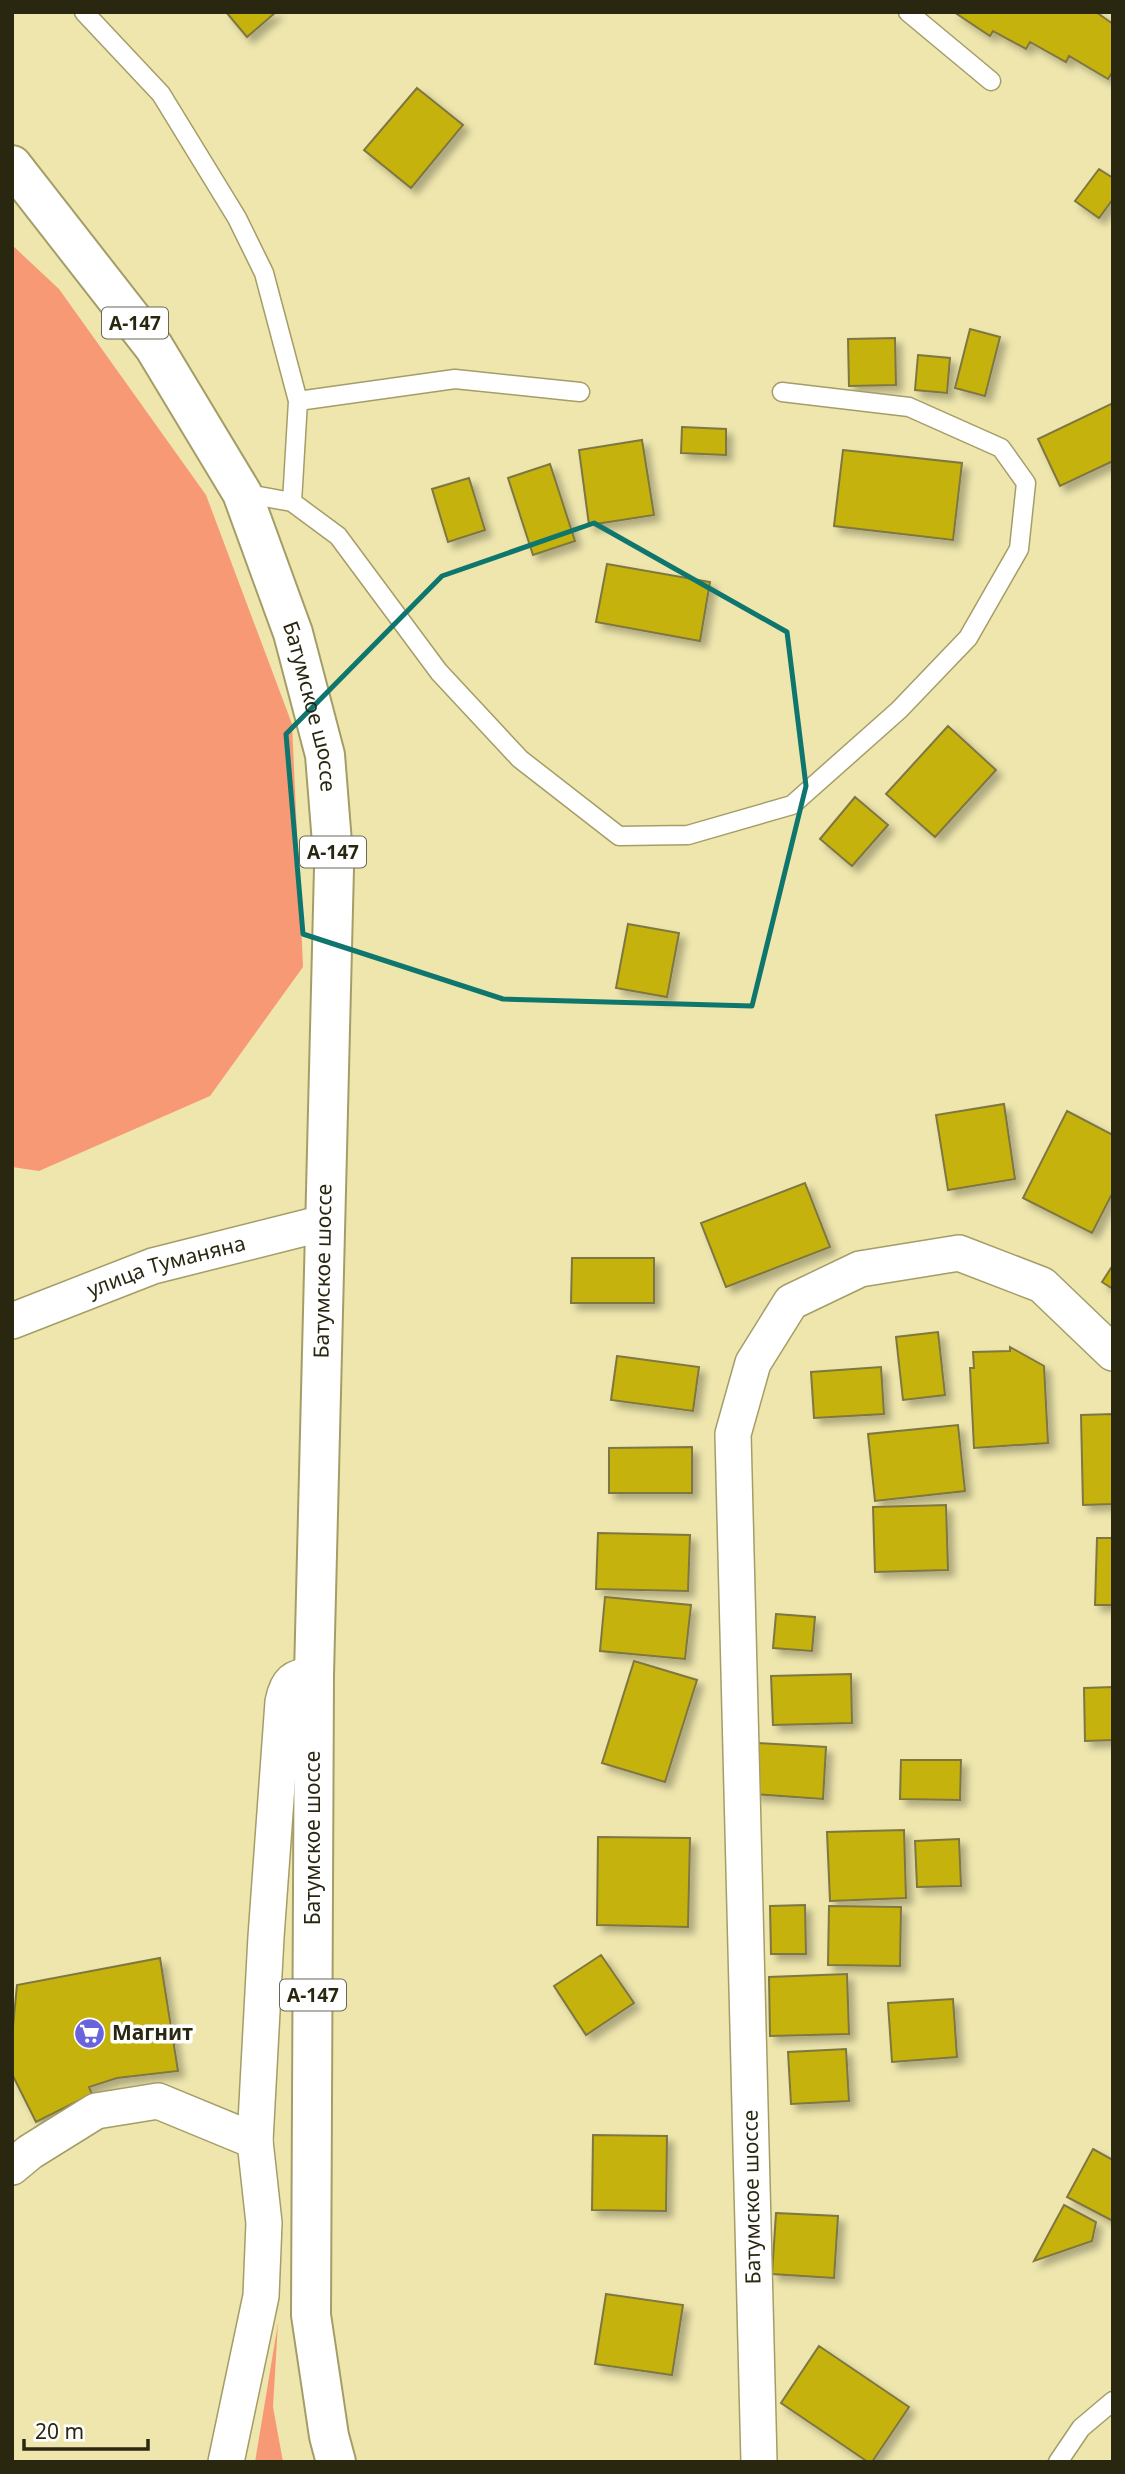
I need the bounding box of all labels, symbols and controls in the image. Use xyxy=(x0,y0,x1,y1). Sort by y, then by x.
road number: А-147 xyxy=(102,308,168,338)
street label: Батумское шоссе xyxy=(277,617,343,793)
road number: А-147 xyxy=(300,836,366,867)
street label: Батумское шоссе xyxy=(306,1183,338,1359)
street label: улица Туманяна xyxy=(83,1228,248,1303)
street label: Батумское шоссе xyxy=(298,1751,326,1925)
road number: А-147 xyxy=(280,1980,346,2010)
supermarket icon: Магнит xyxy=(72,2016,106,2050)
place label: Магнит xyxy=(112,2018,193,2046)
street label: Батумское шоссе xyxy=(735,2109,767,2285)
scale bar xyxy=(24,2408,149,2452)
text: 20 m xyxy=(35,2417,84,2445)

